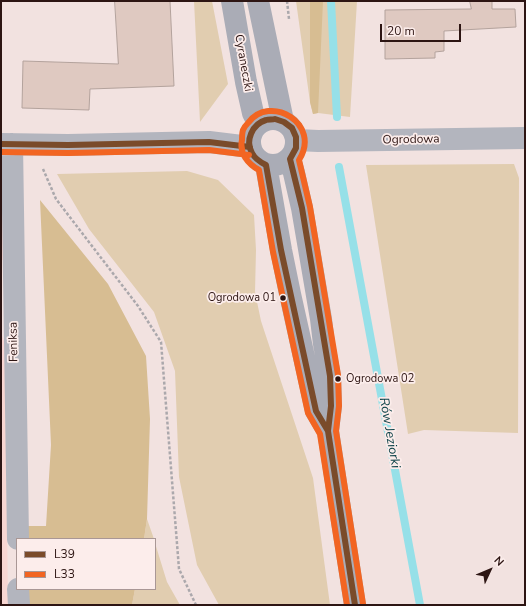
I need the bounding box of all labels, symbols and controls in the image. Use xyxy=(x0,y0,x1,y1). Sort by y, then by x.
scale bar xyxy=(382,16,463,42)
text: 20 m xyxy=(387,23,415,39)
street label: Cyraneczki xyxy=(231,33,255,93)
street label: Ogrodowa xyxy=(382,132,440,148)
place label: Ogrodowa 01 xyxy=(208,291,276,305)
marker: Ogrodowa 01 xyxy=(278,293,288,303)
street label: Feniksa xyxy=(6,322,22,362)
place label: Ogrodowa 02 xyxy=(346,372,414,386)
marker: Ogrodowa 02 xyxy=(333,374,343,384)
water label: Rów Jeziorki xyxy=(375,396,403,470)
legend xyxy=(16,538,156,590)
text: L39 xyxy=(54,546,75,562)
north arrow xyxy=(470,550,510,590)
text: N xyxy=(491,553,507,569)
text: L33 xyxy=(54,566,75,582)

